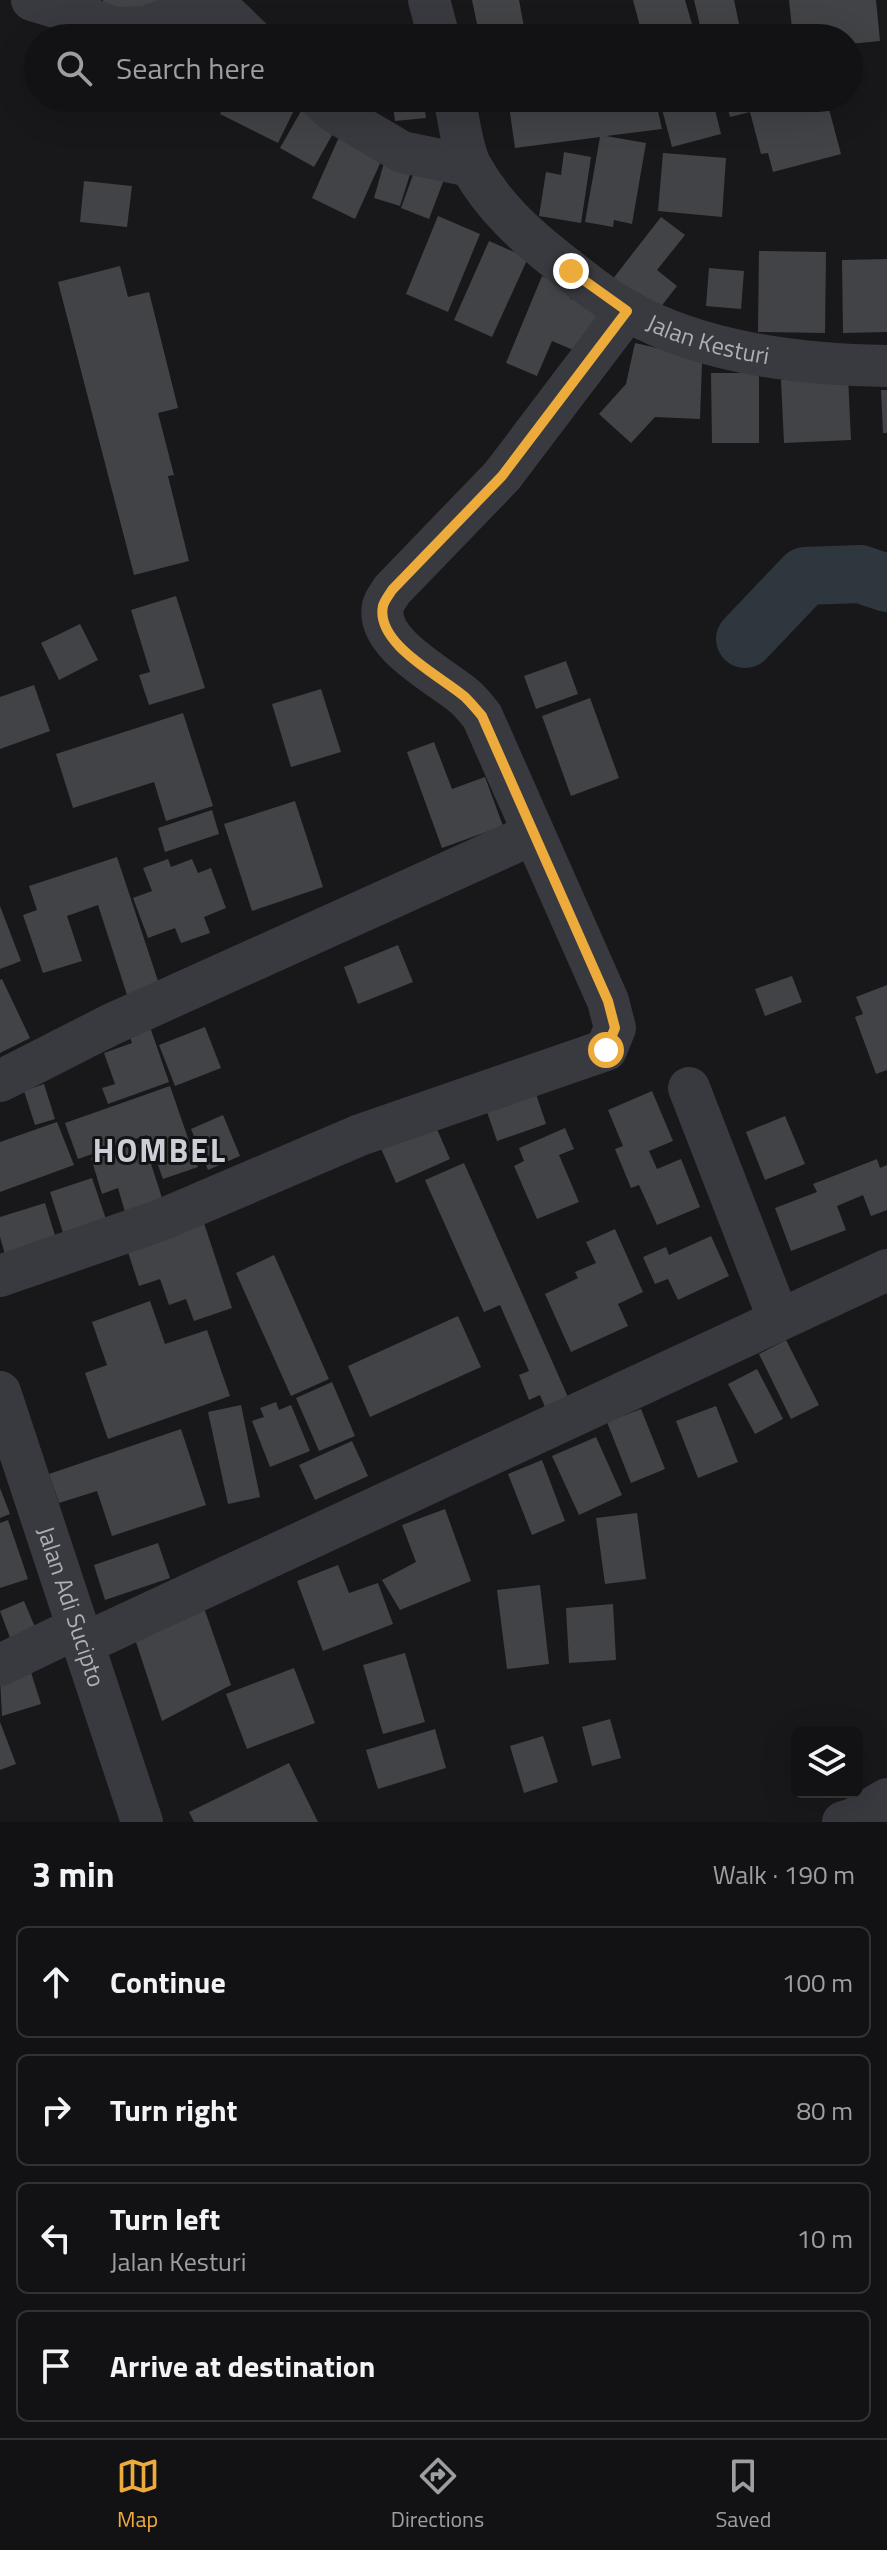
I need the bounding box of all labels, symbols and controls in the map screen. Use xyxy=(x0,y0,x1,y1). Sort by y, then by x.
search box xyxy=(24,24,863,112)
text: Search here xyxy=(116,45,265,91)
icon: search xyxy=(52,46,96,90)
route end xyxy=(553,253,589,289)
street label: Jalan Kesturi xyxy=(641,304,772,373)
route start xyxy=(588,1032,624,1068)
district label: HOMBEL xyxy=(93,1126,227,1174)
street label: Jalan Adi Sucipto xyxy=(28,1521,115,1691)
map controls xyxy=(791,1726,863,1798)
button: layers xyxy=(791,1726,863,1798)
text: 3 min xyxy=(32,1848,115,1900)
text: Walk · 190 m xyxy=(713,1855,855,1894)
text: Continue xyxy=(110,1959,226,2005)
icon: ahead xyxy=(34,1960,78,2004)
text: 100 m xyxy=(782,1963,853,2002)
text: Turn right xyxy=(110,2087,238,2133)
icon: right xyxy=(34,2088,78,2132)
text: 80 m xyxy=(796,2091,853,2130)
text: Turn left xyxy=(110,2196,220,2242)
icon: left xyxy=(34,2216,78,2260)
text: 10 m xyxy=(796,2219,853,2258)
text: Jalan Kesturi xyxy=(110,2242,247,2281)
text: Arrive at destination xyxy=(110,2343,375,2389)
icon: arrive xyxy=(34,2344,78,2388)
tab: Map xyxy=(116,2454,160,2536)
tab: Directions xyxy=(391,2454,484,2536)
tab: Saved xyxy=(715,2454,771,2536)

